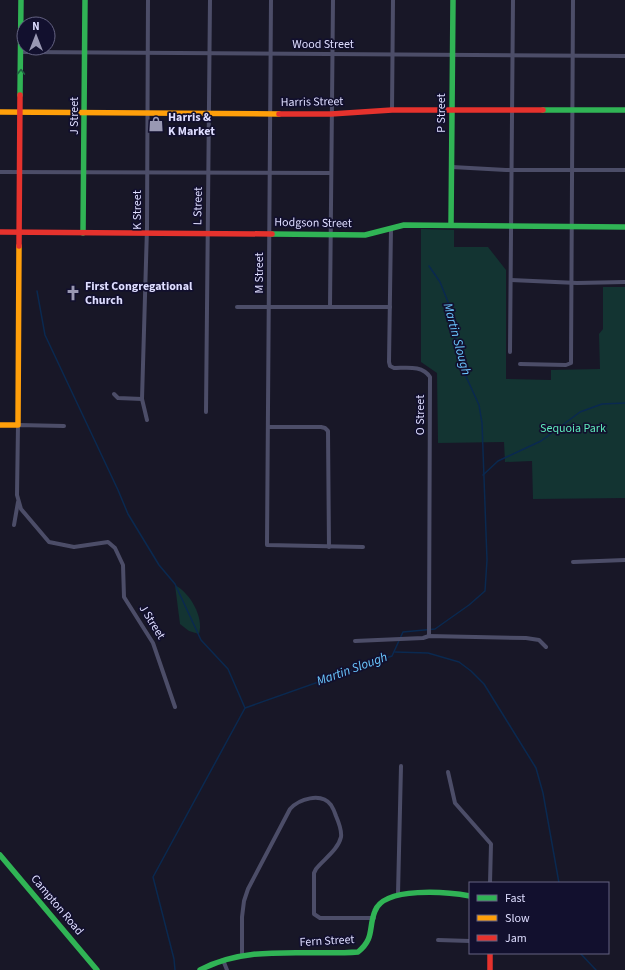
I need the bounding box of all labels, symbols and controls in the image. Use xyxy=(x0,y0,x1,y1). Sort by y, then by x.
north arrow xyxy=(16,16,56,56)
text: N xyxy=(32,19,40,34)
street label: Wood Street xyxy=(292,36,354,53)
one-way arrow xyxy=(17,69,25,75)
street label: Harris Street xyxy=(281,93,343,111)
street label: P Street xyxy=(433,93,450,133)
street label: J Street xyxy=(66,97,83,135)
place label: Harris & K Market xyxy=(168,109,215,140)
shop icon: Harris & K Market xyxy=(147,115,165,133)
street label: L Street xyxy=(189,187,207,225)
street label: K Street xyxy=(129,190,146,230)
street label: Hodgson Street xyxy=(274,214,352,232)
street label: M Street xyxy=(251,252,268,294)
place label: First Congregational Church xyxy=(85,278,193,309)
church icon: First Congregational Church xyxy=(64,284,82,302)
water label: Martin Slough xyxy=(439,301,475,377)
street label: O Street xyxy=(412,395,429,435)
park label: Sequoia Park xyxy=(540,420,606,437)
street label: J Street xyxy=(135,601,169,643)
water label: Martin Slough xyxy=(314,648,390,690)
street label: Campton Road xyxy=(27,871,87,939)
legend xyxy=(469,882,609,954)
text: Fast xyxy=(505,890,525,907)
text: Slow xyxy=(505,910,530,927)
text: Jam xyxy=(505,930,527,947)
street label: Fern Street xyxy=(299,931,355,951)

